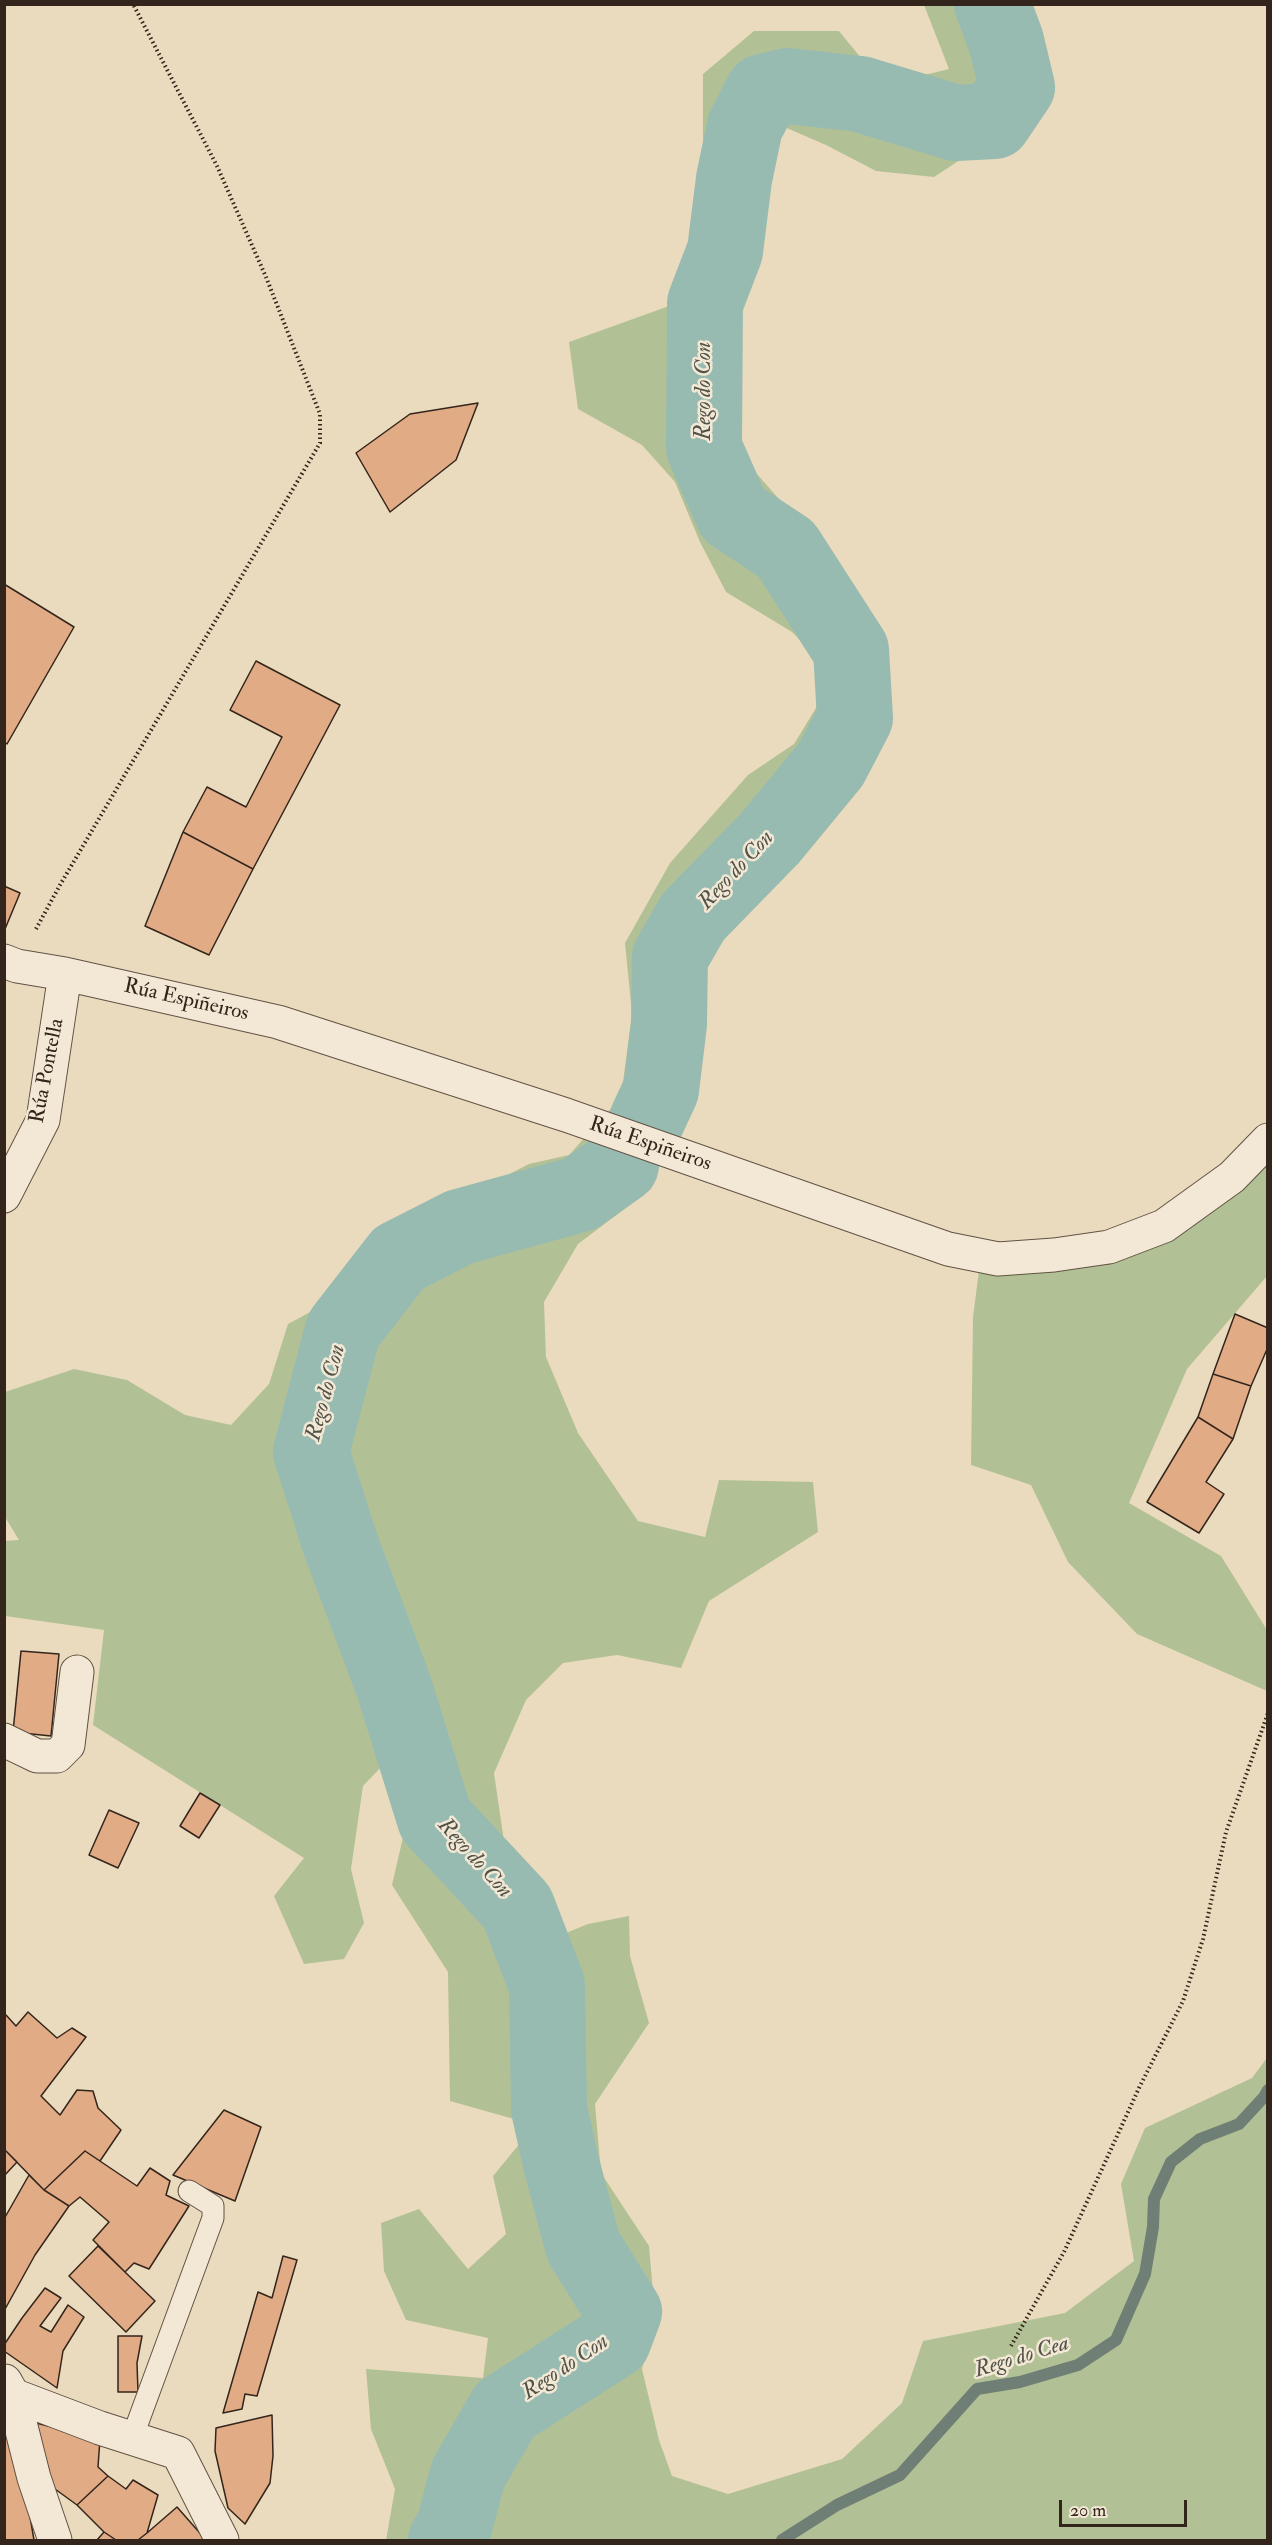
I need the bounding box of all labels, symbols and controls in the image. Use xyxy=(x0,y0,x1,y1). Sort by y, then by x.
water label: Rego do Con xyxy=(692,342,718,440)
water label: Rego do Con xyxy=(694,826,780,916)
street label: Rúa Espiñeiros xyxy=(121,974,251,1028)
street label: Rúa Pontella xyxy=(25,1016,71,1126)
street label: Rúa Espiñeiros xyxy=(586,1112,714,1178)
water label: Rego do Con xyxy=(302,1342,352,1444)
water label: Rego do Con xyxy=(431,1814,517,1904)
water label: Rego do Con xyxy=(518,2330,614,2406)
water label: Rego do Cea xyxy=(971,2331,1073,2385)
scale bar xyxy=(1062,2488,1190,2526)
text: 20 m xyxy=(1070,2499,1106,2522)

